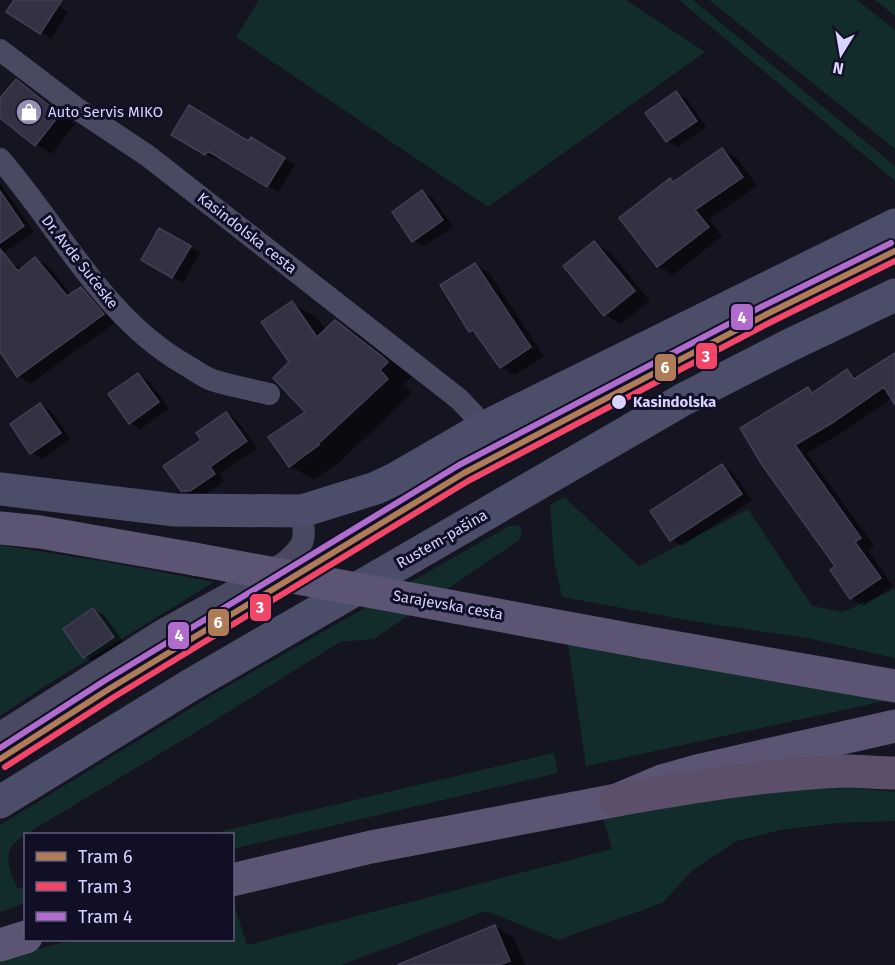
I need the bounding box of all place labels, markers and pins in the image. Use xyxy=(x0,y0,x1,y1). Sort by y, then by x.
shop icon: Auto Servis MIKO xyxy=(14,97,44,127)
place label: Auto Servis MIKO xyxy=(48,103,163,121)
marker: Kasindolska xyxy=(610,393,628,411)
place label: Kasindolska xyxy=(633,393,716,411)

